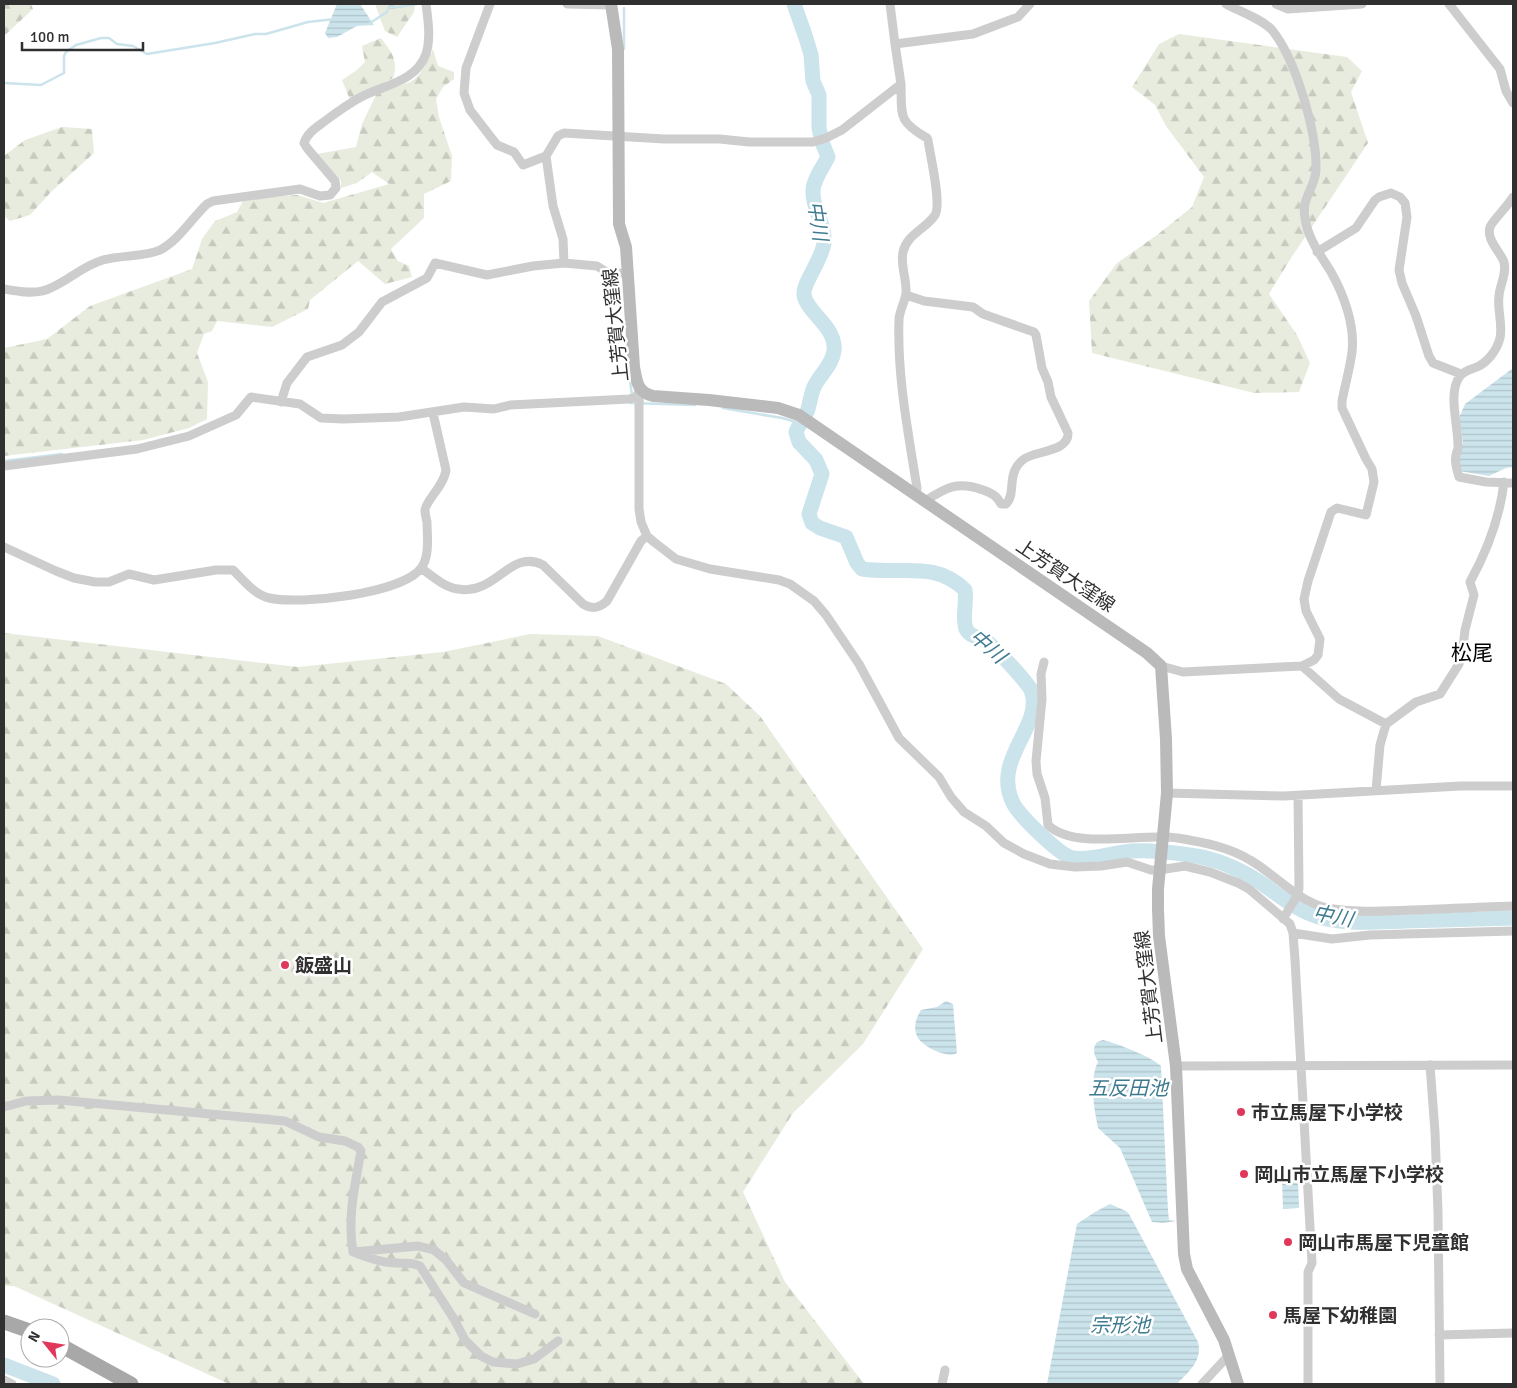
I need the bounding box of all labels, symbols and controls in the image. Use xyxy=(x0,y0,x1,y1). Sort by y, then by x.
scale bar xyxy=(22,20,144,52)
text: 100 m xyxy=(30,28,70,46)
water label: 中川 xyxy=(802,199,833,245)
street label: 上芳賀大窪線 xyxy=(598,267,634,383)
street label: 上芳賀大窪線 xyxy=(1011,534,1119,618)
water label: 中川 xyxy=(964,624,1012,670)
district label: 松尾 xyxy=(1451,640,1493,666)
water label: 中川 xyxy=(1311,900,1357,933)
street label: 上芳賀大窪線 xyxy=(1130,929,1168,1045)
place label: 飯盛山 xyxy=(295,954,352,978)
marker: 飯盛山 xyxy=(279,959,291,971)
water label: 五反田池 xyxy=(1088,1076,1170,1101)
place label: 市立馬屋下小学校 xyxy=(1251,1101,1403,1125)
marker: 市立馬屋下小学校 xyxy=(1235,1106,1247,1118)
place label: 岡山市立馬屋下小学校 xyxy=(1254,1163,1444,1187)
marker: 岡山市立馬屋下小学校 xyxy=(1238,1168,1250,1180)
place label: 岡山市馬屋下児童館 xyxy=(1298,1231,1469,1255)
marker: 岡山市馬屋下児童館 xyxy=(1282,1236,1294,1248)
place label: 馬屋下幼稚園 xyxy=(1283,1304,1397,1328)
marker: 馬屋下幼稚園 xyxy=(1267,1309,1279,1321)
water label: 宗形池 xyxy=(1090,1313,1152,1338)
north arrow xyxy=(20,1318,70,1368)
text: N xyxy=(24,1328,44,1345)

